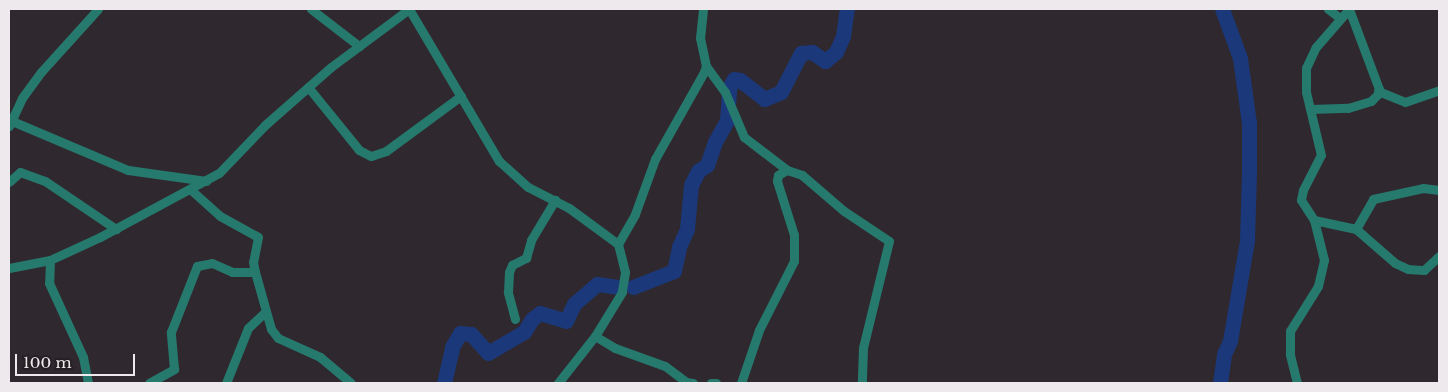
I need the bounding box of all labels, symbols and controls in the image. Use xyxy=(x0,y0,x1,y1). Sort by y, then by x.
scale bar xyxy=(18,344,138,376)
text: 100 m xyxy=(23,353,72,372)

